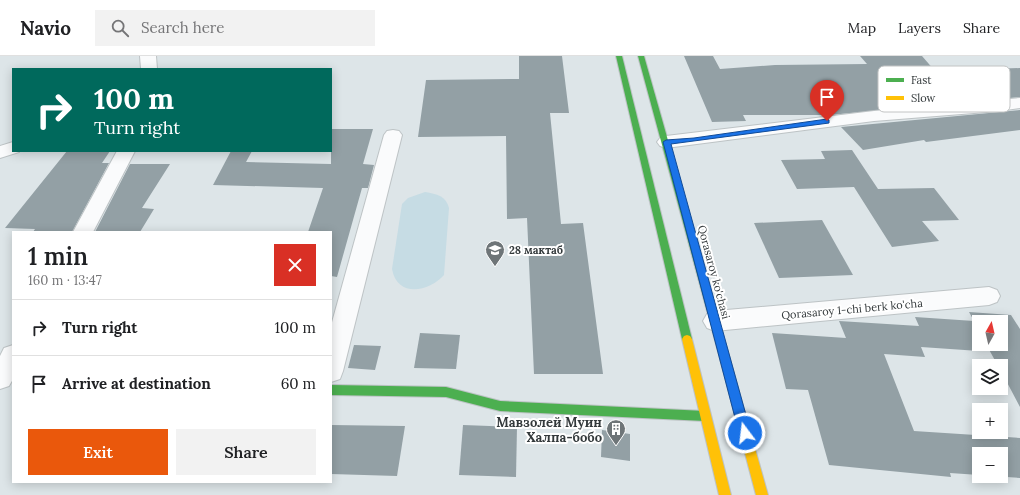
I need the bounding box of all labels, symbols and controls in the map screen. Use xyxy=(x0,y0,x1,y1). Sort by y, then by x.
search box xyxy=(95,10,375,46)
text: Navio xyxy=(20,16,71,40)
icon: search xyxy=(109,17,131,39)
text: Search here xyxy=(141,18,224,37)
text: Map xyxy=(848,19,876,37)
text: Layers xyxy=(898,19,941,37)
text: Share xyxy=(963,19,1000,37)
legend xyxy=(878,66,1010,112)
text: Fast xyxy=(911,73,932,87)
pin xyxy=(810,80,844,121)
text: 100 m xyxy=(94,81,174,117)
icon: right xyxy=(28,84,80,136)
icon: arrive xyxy=(816,86,838,108)
text: Slow xyxy=(911,91,936,105)
text: Turn right xyxy=(94,116,180,139)
street label: Qorasaroy ko'chasi xyxy=(695,224,733,320)
school or university icon: 28 мактаб xyxy=(484,239,506,267)
text: 1 min xyxy=(28,241,88,272)
place label: 28 мактаб xyxy=(509,243,563,257)
button: close xyxy=(274,244,316,286)
text: 160 m · 13:47 xyxy=(28,272,102,289)
street label: Qorasaroy 1-chi berk ko'cha xyxy=(781,296,924,322)
north arrow xyxy=(972,315,1008,351)
map controls xyxy=(972,315,1008,483)
icon: right xyxy=(28,317,50,339)
text: Turn right xyxy=(62,318,138,337)
text: 100 m xyxy=(275,318,316,337)
button: layers xyxy=(972,359,1008,395)
icon: arrive xyxy=(28,373,50,395)
text: Arrive at destination xyxy=(62,374,211,393)
text: 60 m xyxy=(281,374,316,393)
button: + xyxy=(972,403,1008,439)
position arrow xyxy=(724,412,766,454)
place label: Мавзолей Муин Халпа-бобо xyxy=(496,414,602,446)
building icon: Мавзолей Муин Халпа-бобо xyxy=(605,418,627,446)
button: Exit xyxy=(28,429,168,475)
button: Share xyxy=(176,429,316,475)
button: − xyxy=(972,447,1008,483)

